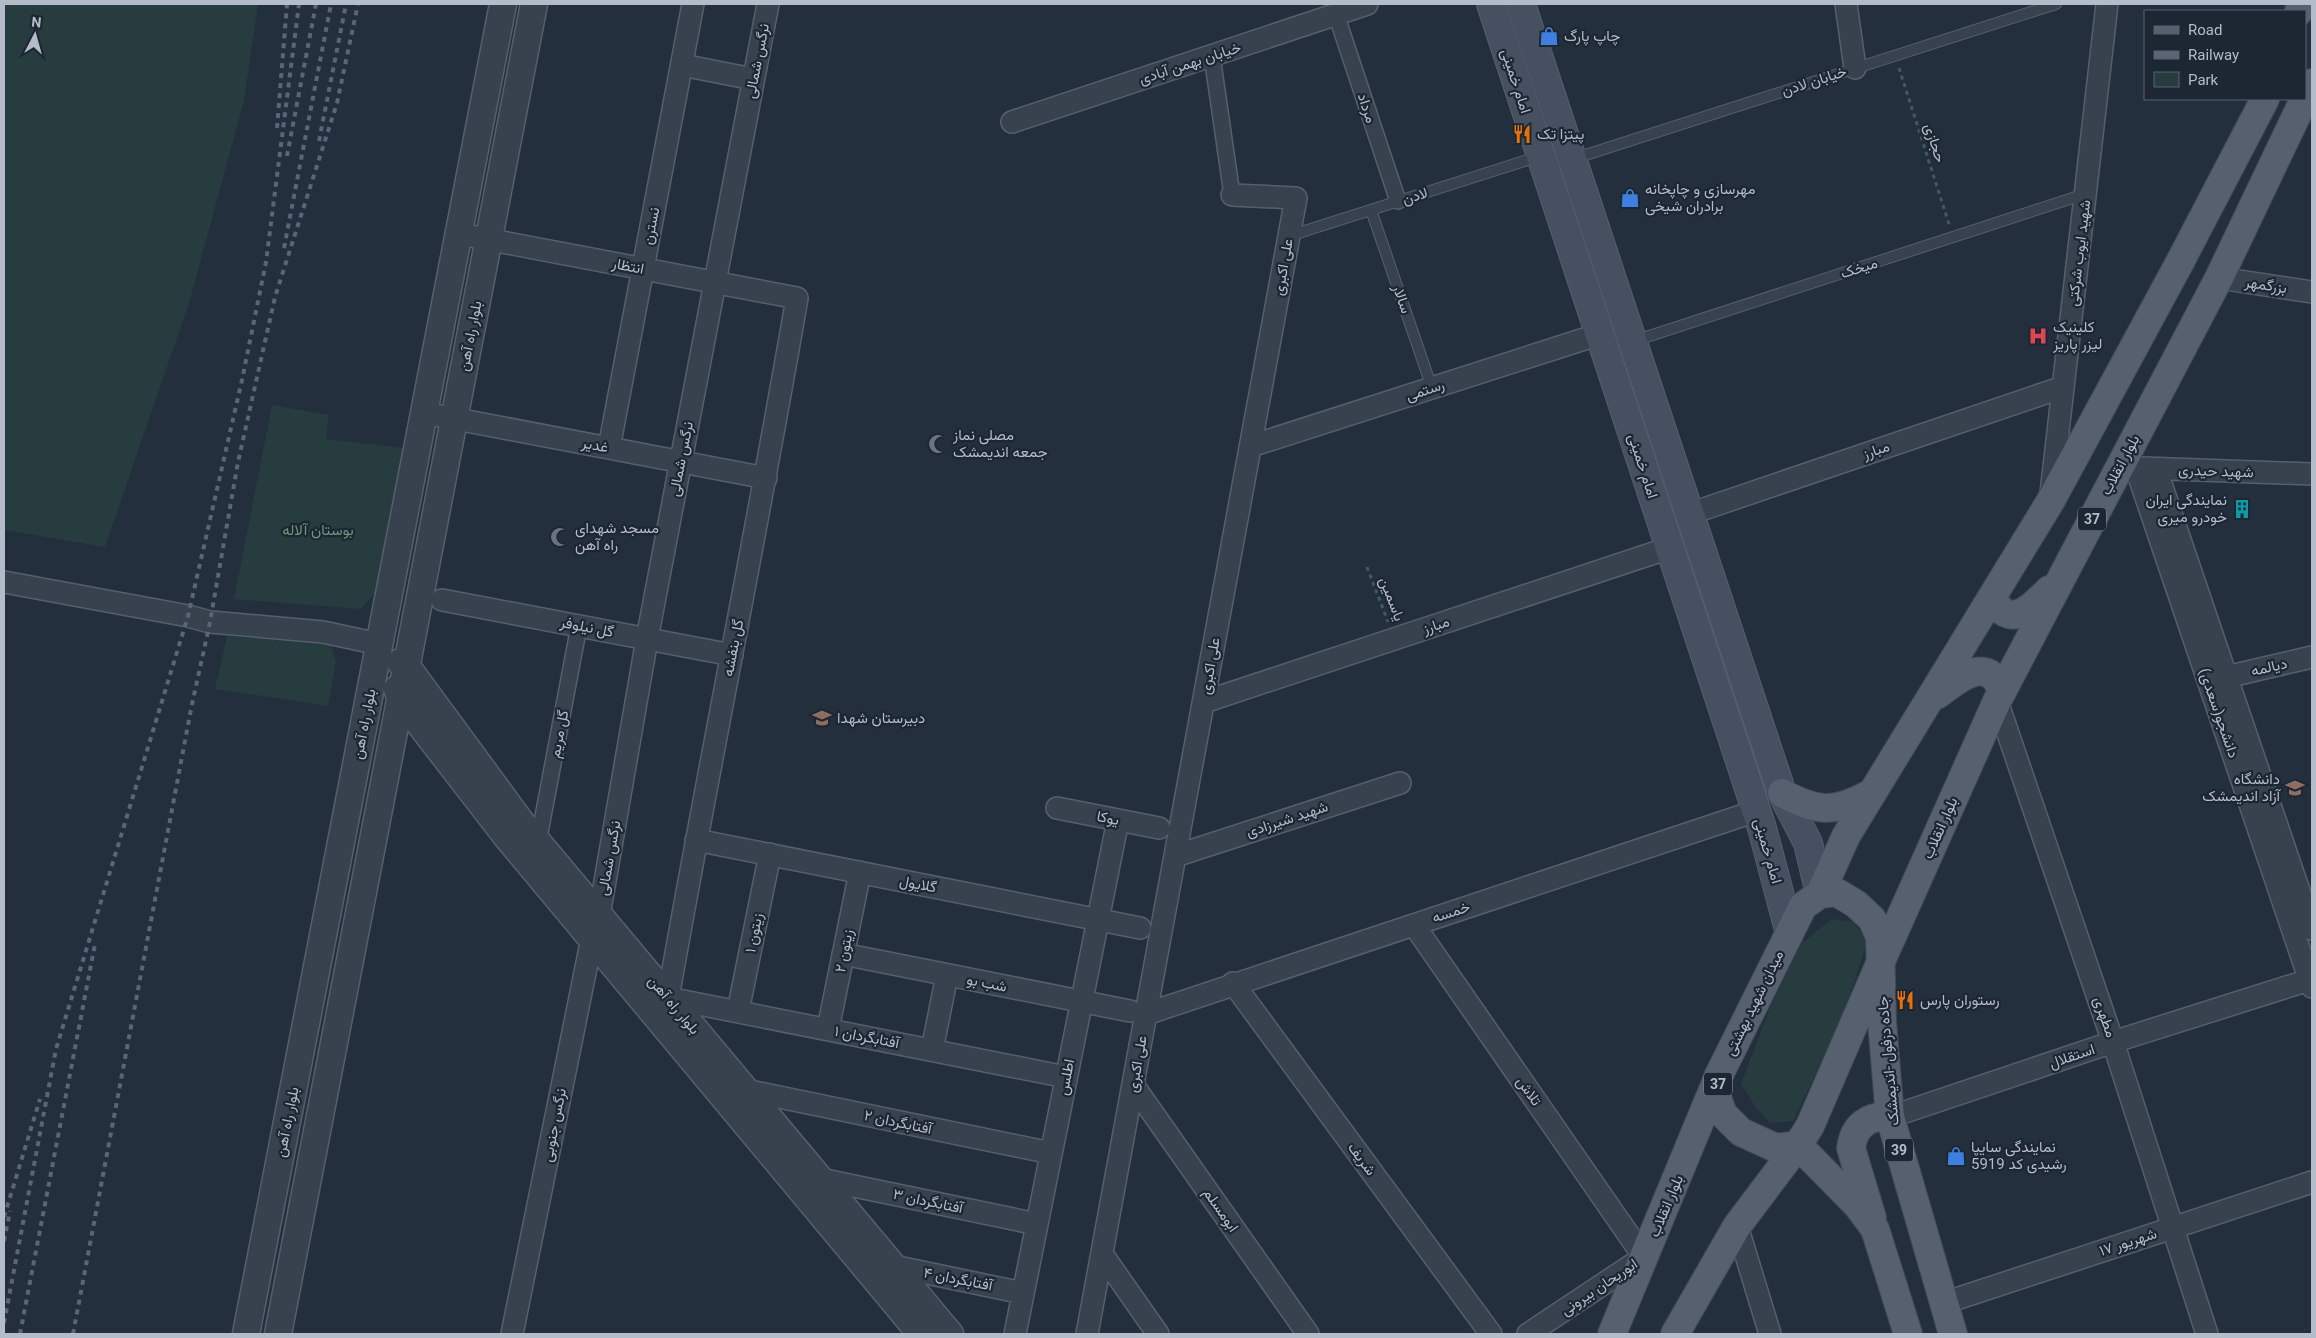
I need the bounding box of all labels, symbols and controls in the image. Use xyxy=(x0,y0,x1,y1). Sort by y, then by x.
north arrow xyxy=(10,10,60,60)
legend xyxy=(2144,10,2306,100)
text: N xyxy=(31,14,42,31)
text: Road xyxy=(2188,21,2222,39)
street label: نرگس شمالی xyxy=(741,22,774,100)
shop icon: چاپ پارگ xyxy=(1538,25,1560,47)
place label: چاپ پارگ xyxy=(1564,27,1620,46)
street label: خیابان بهمن آبادی xyxy=(1137,38,1244,89)
street label: امام خمینی xyxy=(1496,46,1535,116)
text: Railway xyxy=(2188,46,2239,64)
street label: خیابان لادن xyxy=(1779,62,1849,100)
text: Park xyxy=(2188,71,2219,89)
street label: مرداد xyxy=(1354,91,1380,125)
street label: حجازی xyxy=(1919,121,1950,165)
restaurant icon: پیتزا تک xyxy=(1511,123,1533,145)
place label: پیتزا تک xyxy=(1537,125,1584,144)
place label: مهرسازی و چاپخانه برادران شیخی xyxy=(1645,180,1756,216)
street label: لادن xyxy=(1400,183,1430,209)
shop icon: مهرسازی و چاپخانه برادران شیخی xyxy=(1619,187,1641,209)
street label: شهید ایوب شرکتی xyxy=(2064,199,2095,307)
street label: نسترن xyxy=(639,206,663,246)
street label: علی اکبری xyxy=(1269,237,1298,297)
street label: انتظار xyxy=(609,254,646,278)
street label: میخک xyxy=(1838,254,1880,282)
street label: بزرگمهر xyxy=(2243,273,2288,297)
street label: سالار xyxy=(1388,281,1415,316)
street label: بلوار راه آهن xyxy=(454,299,487,373)
place label: کلینیک لیزر پاریز xyxy=(2052,318,2102,354)
hospital icon: کلینیک لیزر پاریز xyxy=(2027,325,2049,347)
street label: رستمی xyxy=(1403,375,1447,406)
street label: نرگس شمالی xyxy=(665,420,698,498)
place label: مصلی نماز جمعه اندیمشک xyxy=(952,426,1048,461)
street label: امام خمینی xyxy=(1623,431,1662,501)
street label: بلوار انقلاب xyxy=(2097,432,2143,498)
street label: غدیر xyxy=(579,433,610,456)
mosque icon: مصلی نماز جمعه اندیمشک xyxy=(927,433,949,455)
street label: مبارز xyxy=(1859,437,1892,463)
street label: شهید حیدری xyxy=(2178,461,2254,482)
place label: نمایندگی ایران خودرو میری xyxy=(2145,491,2227,527)
building icon: نمایندگی ایران خودرو میری xyxy=(2231,498,2253,520)
road number: 37 xyxy=(2078,508,2106,530)
place label: مسجد شهدای راه آهن xyxy=(575,519,659,555)
park label: بوستان آلاله xyxy=(282,521,354,539)
mosque icon: مسجد شهدای راه آهن xyxy=(549,526,571,548)
street label: یاسمین xyxy=(1374,574,1409,624)
street label: مبارز xyxy=(1419,612,1452,638)
street label: گل نیلوفر xyxy=(558,613,616,641)
street label: گل بنفشه xyxy=(719,618,747,678)
street label: علی اکبری xyxy=(1196,636,1225,696)
street label: دیالمه xyxy=(2249,654,2289,680)
street label: دانشجو(سعدی) xyxy=(2194,666,2243,761)
street label: بلوار راه آهن xyxy=(348,687,381,761)
school or university icon: دبیرستان شهدا xyxy=(811,707,833,729)
street label: گل مریم xyxy=(546,708,573,760)
place label: دبیرستان شهدا xyxy=(837,709,925,727)
place label: دانشگاه آزاد اندیمشک xyxy=(2202,770,2282,805)
school or university icon: دانشگاه آزاد اندیمشک xyxy=(2284,777,2306,799)
street label: بلوار انقلاب xyxy=(1918,794,1962,862)
street label: شهید شیرزادی xyxy=(1244,797,1331,842)
street label: یوکا xyxy=(1095,807,1121,829)
street label: امام خمینی xyxy=(1749,816,1786,886)
street label: نرگس شمالی xyxy=(594,819,625,897)
street label: گلایول xyxy=(898,872,938,896)
street label: خمسه xyxy=(1430,897,1472,927)
street label: زیتون ۱ xyxy=(741,912,767,954)
street label: زیتون ۲ xyxy=(831,928,857,974)
street label: میدان شهید بهشتی xyxy=(1721,947,1788,1059)
street label: شب بو xyxy=(965,970,1009,996)
street label: بلوار راه آهن xyxy=(643,972,704,1039)
restaurant icon: رستوران پارس xyxy=(1894,989,1916,1011)
place label: رستوران پارس xyxy=(1920,991,2000,1010)
street label: مطهری xyxy=(2089,994,2120,1040)
street label: جاده دزفول -اندیمشک xyxy=(1873,995,1903,1127)
street label: آفتابگردان ۱ xyxy=(833,1022,902,1052)
street label: علی اکبری xyxy=(1123,1034,1152,1094)
street label: استقلال xyxy=(2047,1040,2097,1072)
street label: اطلس xyxy=(1054,1057,1079,1097)
road number: 37 xyxy=(1704,1072,1732,1096)
street label: تلاش xyxy=(1512,1073,1545,1110)
street label: بلوار راه آهن xyxy=(271,1085,304,1159)
street label: نرگس جنوبی xyxy=(538,1087,571,1164)
street label: آفتابگردان ۲ xyxy=(862,1106,935,1138)
road number: 39 xyxy=(1885,1138,1913,1162)
place label: نمایندگی سایپا رشیدی کد 5919 xyxy=(1971,1138,2067,1174)
street label: شریف xyxy=(1344,1139,1380,1179)
shop icon: نمایندگی سایپا رشیدی کد 5919 xyxy=(1945,1145,1967,1167)
street label: بلوار انقلاب xyxy=(1645,1172,1687,1240)
street label: آفتابگردان ۳ xyxy=(891,1185,966,1218)
street label: ابومسلم xyxy=(1199,1185,1243,1236)
street label: ۱۷ شهریور xyxy=(2097,1224,2159,1260)
street label: ابوریحان بیرونی xyxy=(1557,1255,1642,1320)
street label: آفتابگردان ۴ xyxy=(922,1264,995,1295)

